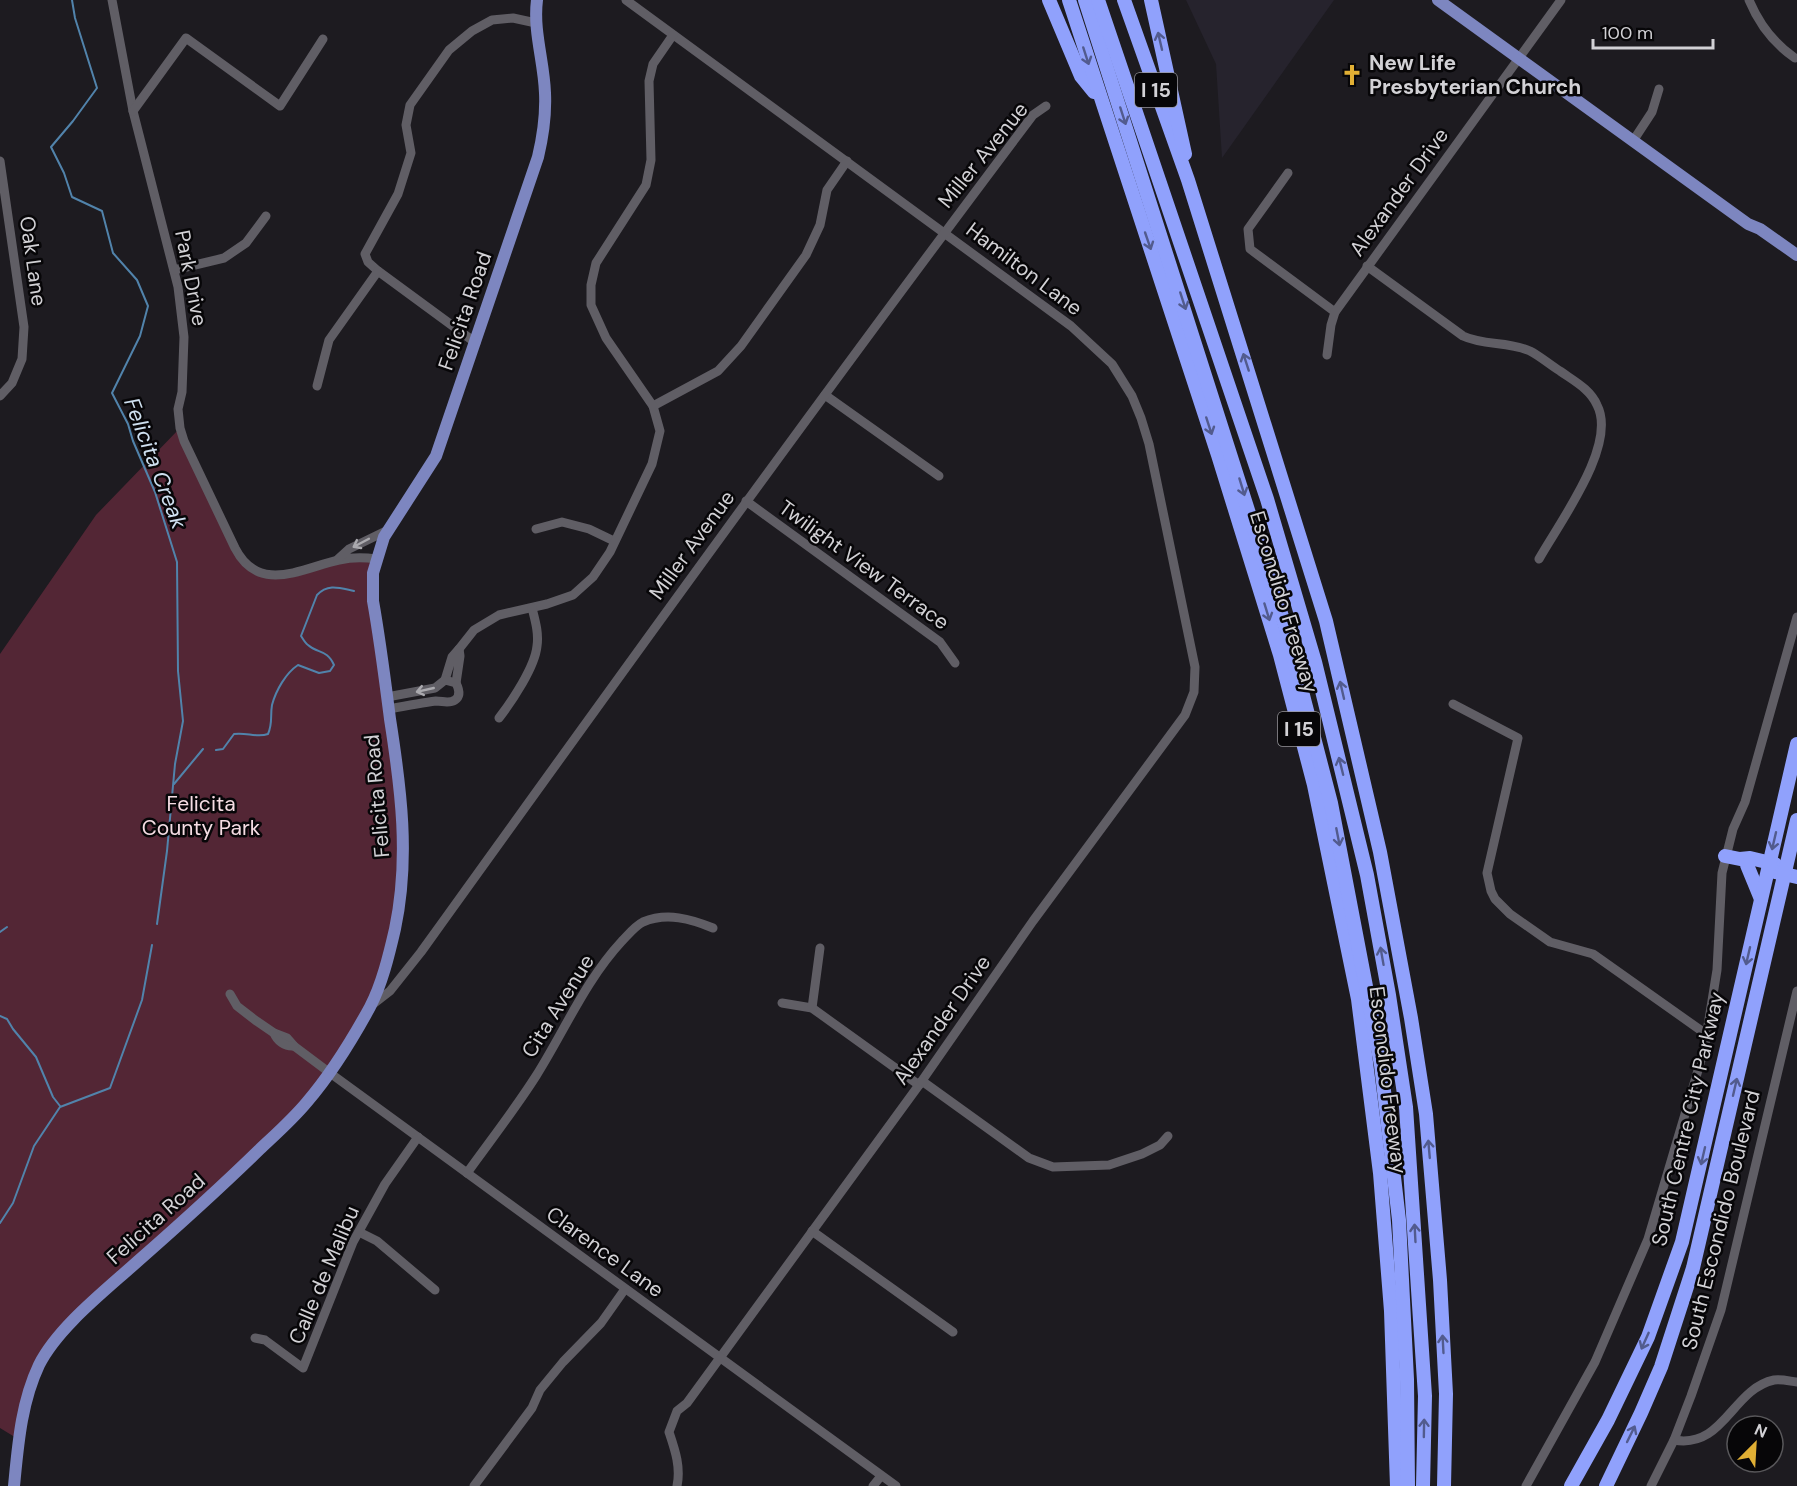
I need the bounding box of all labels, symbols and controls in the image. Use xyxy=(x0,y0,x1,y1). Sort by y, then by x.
scale bar xyxy=(1593,12,1713,50)
text: 100 m xyxy=(1602,21,1653,45)
one-way arrow xyxy=(1154,32,1166,51)
one-way arrow xyxy=(1081,46,1092,65)
place label: New Life Presbyterian Church xyxy=(1369,49,1581,101)
church icon: New Life Presbyterian Church xyxy=(1340,63,1364,87)
road number: I 15 xyxy=(1135,73,1177,107)
street label: Miller Avenue xyxy=(932,96,1034,214)
one-way arrow xyxy=(1118,106,1129,125)
street label: Alexander Drive xyxy=(1343,122,1455,262)
street label: Oak Lane xyxy=(13,214,53,308)
street label: Hamilton Lane xyxy=(960,216,1088,322)
street label: Park Drive xyxy=(168,228,214,328)
one-way arrow xyxy=(1144,231,1155,250)
street label: Felicita Road xyxy=(432,248,498,374)
one-way arrow xyxy=(1178,291,1189,310)
one-way arrow xyxy=(1240,353,1251,372)
water label: Felicita Creak xyxy=(117,393,194,534)
one-way arrow xyxy=(1204,416,1215,435)
one-way arrow xyxy=(1237,477,1248,496)
street label: Miller Avenue xyxy=(643,485,741,605)
street label: Twilight View Terrace xyxy=(773,494,955,636)
street label: Escondido Freeway xyxy=(1243,508,1325,697)
one-way arrow xyxy=(353,537,370,549)
one-way arrow xyxy=(1262,602,1273,621)
one-way arrow xyxy=(1336,680,1347,700)
one-way arrow xyxy=(416,685,435,696)
road number: I 15 xyxy=(1278,712,1320,746)
street label: Felicita Road xyxy=(358,733,396,859)
one-way arrow xyxy=(1334,756,1346,775)
park label: Felicita County Park xyxy=(142,790,261,842)
one-way arrow xyxy=(1333,826,1344,846)
one-way arrow xyxy=(1768,830,1779,850)
one-way arrow xyxy=(1376,947,1387,966)
one-way arrow xyxy=(1741,947,1753,966)
street label: Cita Avenue xyxy=(515,949,601,1063)
street label: Alexander Drive xyxy=(887,950,997,1090)
street label: Escondido Freeway xyxy=(1363,985,1413,1176)
street label: South Centre City Parkway xyxy=(1645,989,1731,1249)
one-way arrow xyxy=(1730,1077,1741,1097)
street label: South Escondido Boulevard xyxy=(1675,1087,1767,1353)
one-way arrow xyxy=(1423,1140,1434,1160)
one-way arrow xyxy=(1697,1146,1709,1165)
street label: Felicita Road xyxy=(101,1167,211,1271)
street label: Clarence Lane xyxy=(541,1200,669,1304)
street label: Calle de Malibu xyxy=(282,1201,366,1349)
one-way arrow xyxy=(1410,1223,1421,1243)
one-way arrow xyxy=(1639,1332,1651,1350)
one-way arrow xyxy=(1438,1334,1449,1354)
north arrow xyxy=(1725,1414,1785,1474)
one-way arrow xyxy=(1418,1418,1430,1438)
text: N xyxy=(1751,1419,1770,1443)
one-way arrow xyxy=(1626,1425,1638,1443)

